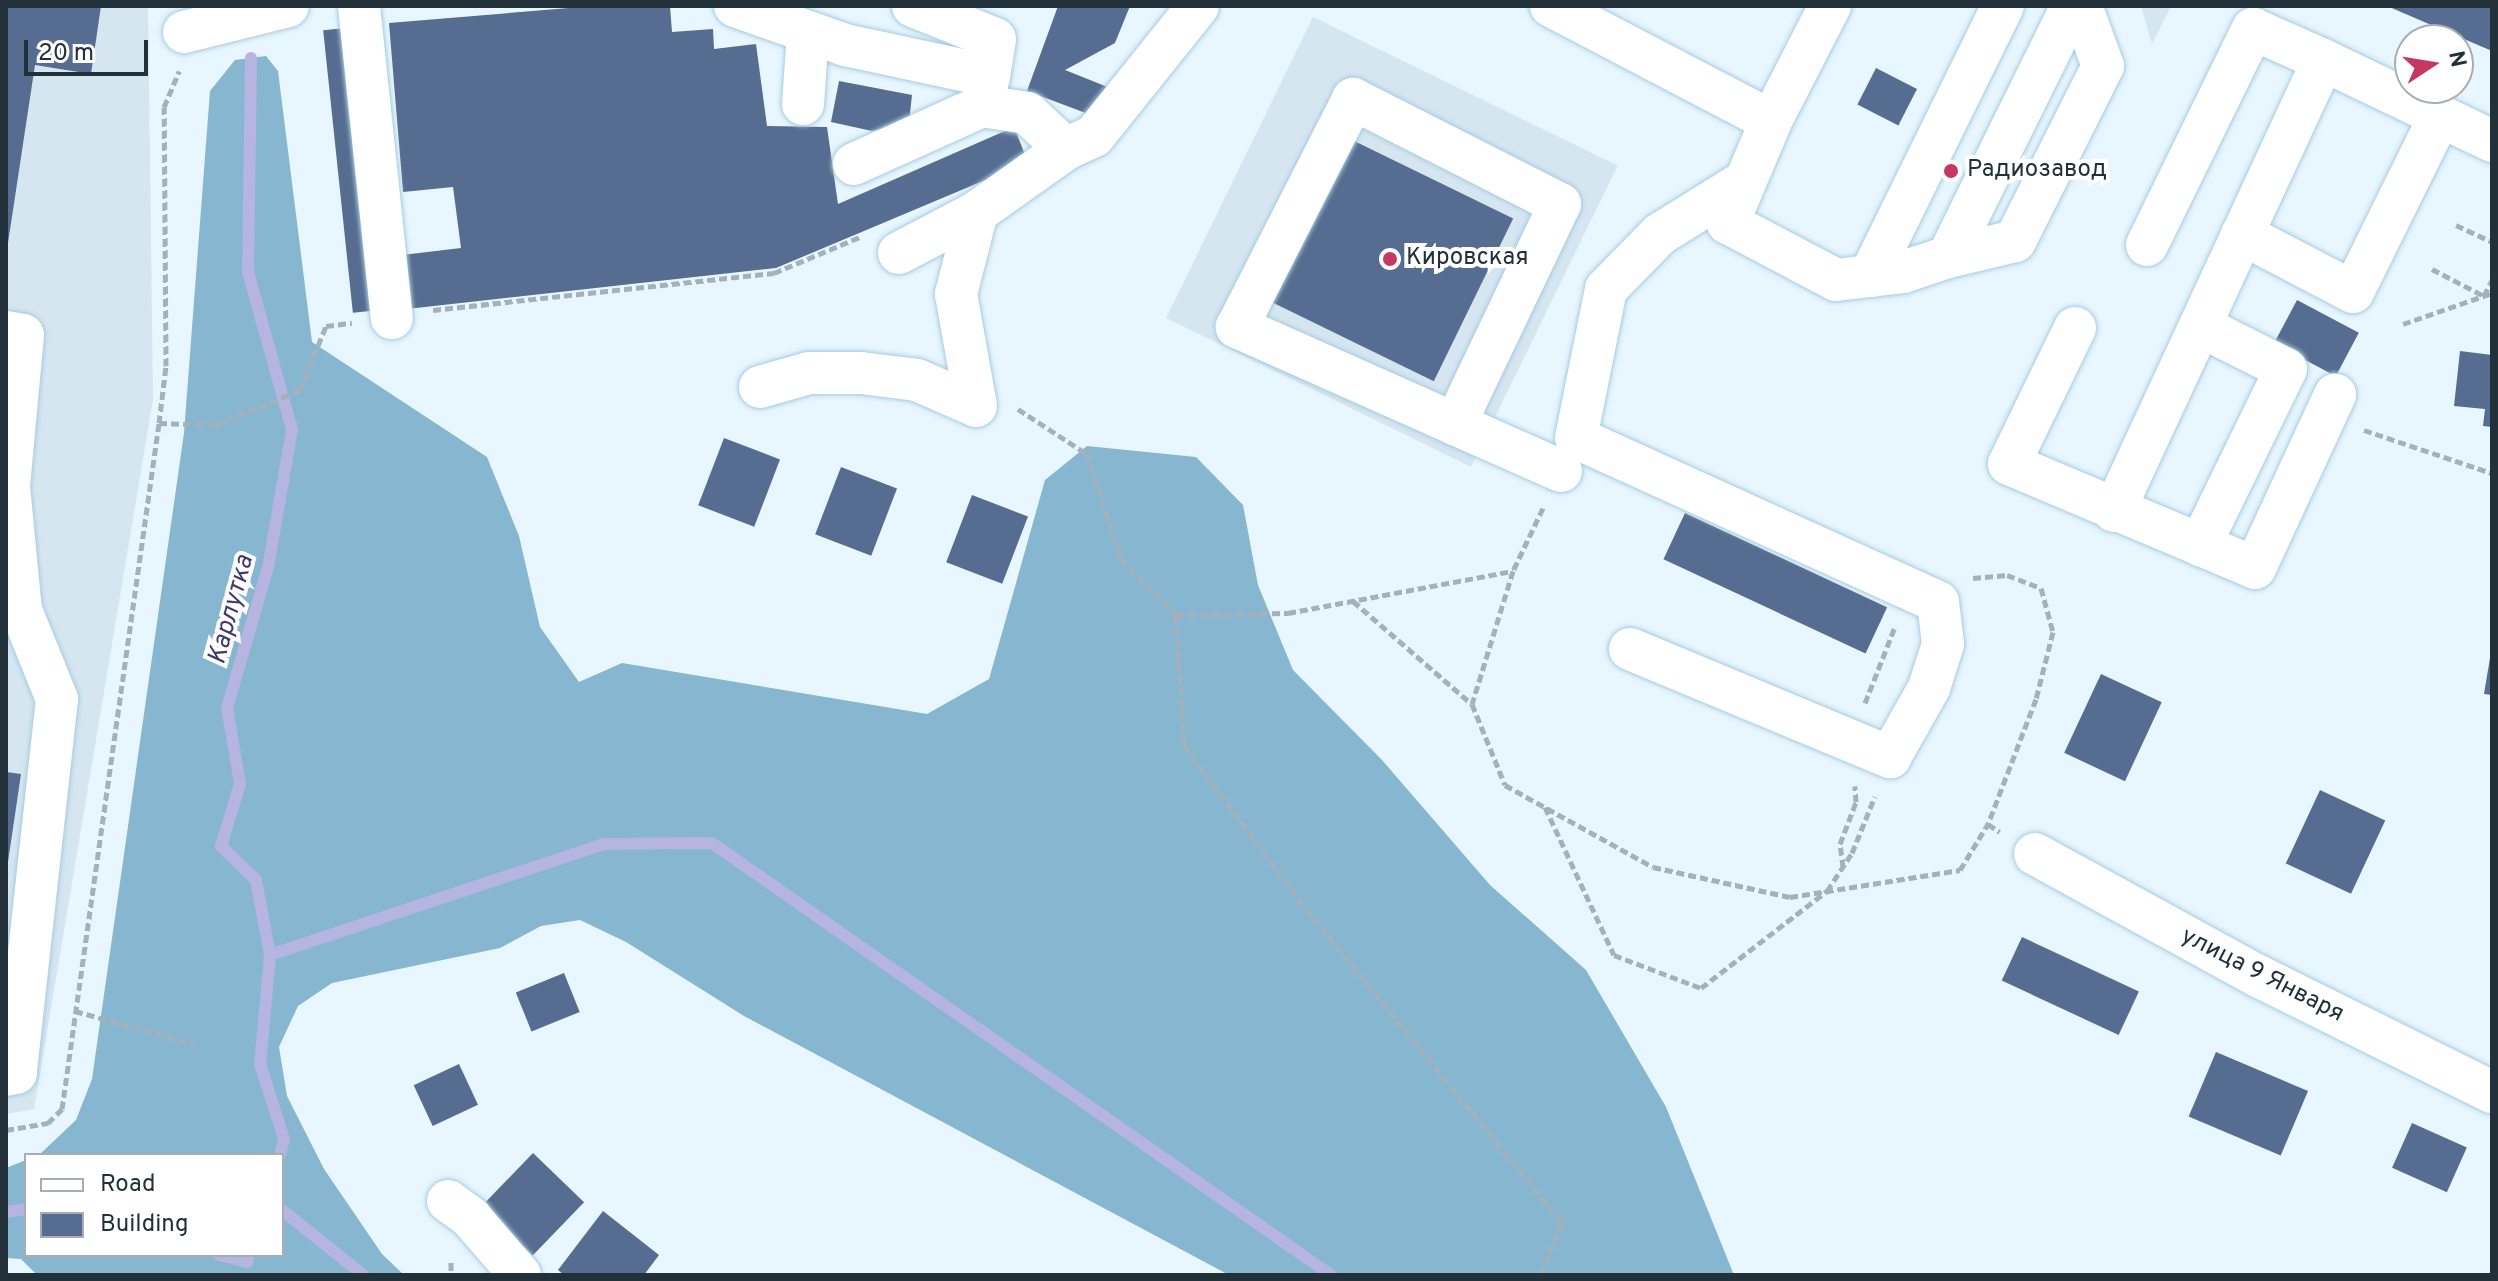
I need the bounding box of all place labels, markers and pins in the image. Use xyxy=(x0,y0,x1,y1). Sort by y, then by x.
place label: Радиозавод xyxy=(1967,157,2107,185)
marker: Радиозавод xyxy=(1942,162,1960,180)
place label: Кировская xyxy=(1406,245,1529,273)
marker: Кировская xyxy=(1381,250,1399,268)

